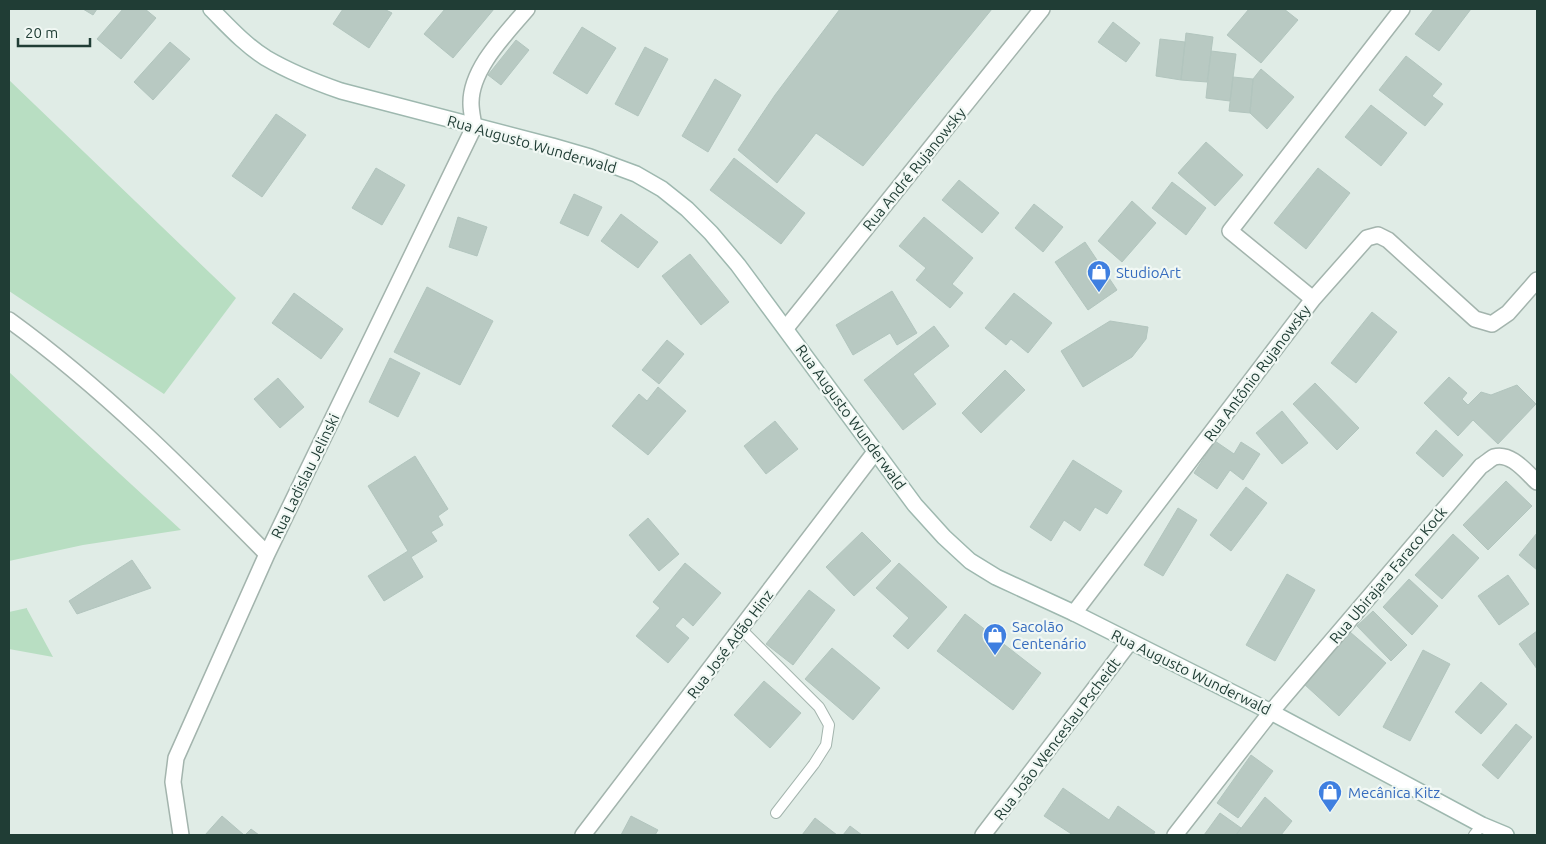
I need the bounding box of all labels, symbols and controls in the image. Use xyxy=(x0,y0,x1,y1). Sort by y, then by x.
scale bar xyxy=(18,15,90,47)
text: 20 m xyxy=(25,24,58,41)
street label: Rua André Rujanowsky xyxy=(859,104,969,234)
street label: Rua Augusto Wunderwald xyxy=(446,112,618,176)
shop icon: StudioArt xyxy=(1086,259,1112,293)
place label: StudioArt xyxy=(1116,264,1181,281)
street label: Rua Antônio Rujanowsky xyxy=(1200,302,1314,444)
street label: Rua Augusto Wunderwald xyxy=(793,341,909,493)
street label: Rua Ladislau Jelinski xyxy=(267,411,343,541)
street label: Rua Ubirajara Faraco Kock xyxy=(1326,503,1450,647)
street label: Rua José Adão Hinz xyxy=(684,586,776,702)
place label: Sacolão Centenário xyxy=(1012,618,1087,652)
shop icon: Sacolão Centenário xyxy=(982,622,1008,656)
street label: Rua Augusto Wunderwald xyxy=(1109,626,1273,718)
street label: Rua João Wenceslau Pscheidt xyxy=(990,654,1124,823)
shop icon: Mecânica Kitz xyxy=(1317,779,1343,813)
place label: Mecânica Kitz xyxy=(1348,784,1440,801)

